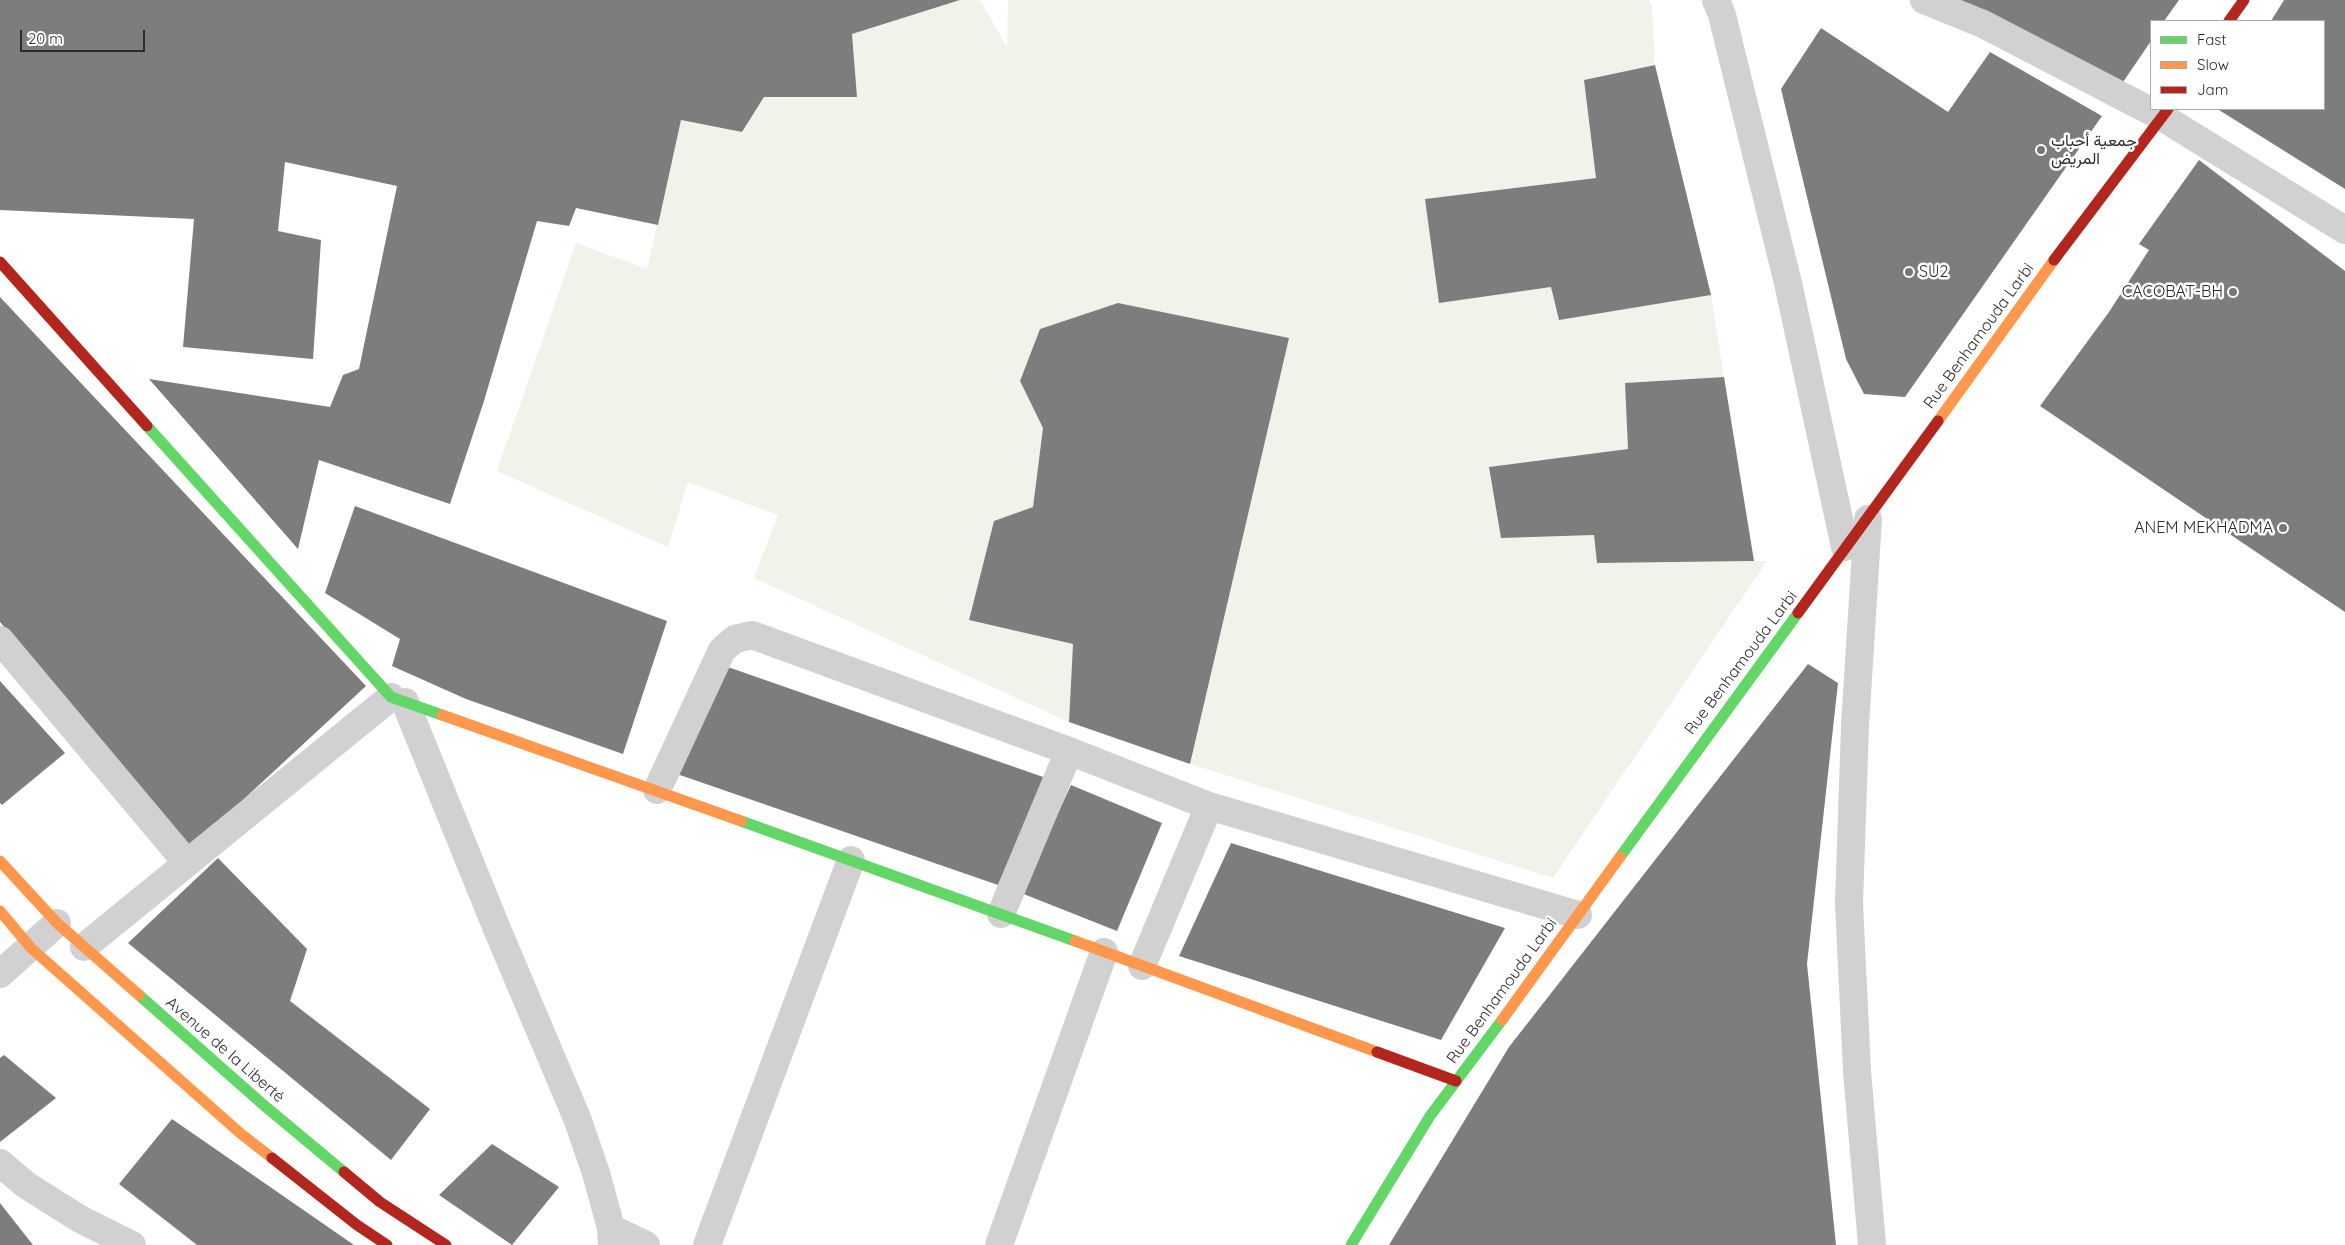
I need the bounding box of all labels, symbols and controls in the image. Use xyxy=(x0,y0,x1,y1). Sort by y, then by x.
scale bar xyxy=(22,20,148,52)
legend xyxy=(2150,20,2325,110)
text: 20 m xyxy=(28,29,63,48)
text: Fast xyxy=(2197,30,2226,49)
text: Slow xyxy=(2197,55,2229,74)
text: Jam xyxy=(2197,80,2228,99)
place label: جمعية أحباب المريض xyxy=(2051,131,2137,169)
marker: جمعية أحباب المريض xyxy=(2035,144,2047,156)
street label: Rue Benhamouda Larbi xyxy=(1920,260,2038,412)
place label: SU2 xyxy=(1919,262,1948,282)
marker: SU2 xyxy=(1903,266,1915,278)
place label: CACOBAT-BH xyxy=(2122,282,2223,302)
marker: CACOBAT-BH xyxy=(2227,286,2239,298)
place label: ANEM MEKHADMA xyxy=(2134,518,2273,538)
marker: ANEM MEKHADMA xyxy=(2277,522,2289,534)
street label: Rue Benhamouda Larbi xyxy=(1681,587,1801,739)
street label: Rue Benhamouda Larbi xyxy=(1443,915,1561,1067)
street label: Avenue de la Liberté xyxy=(162,993,288,1107)

